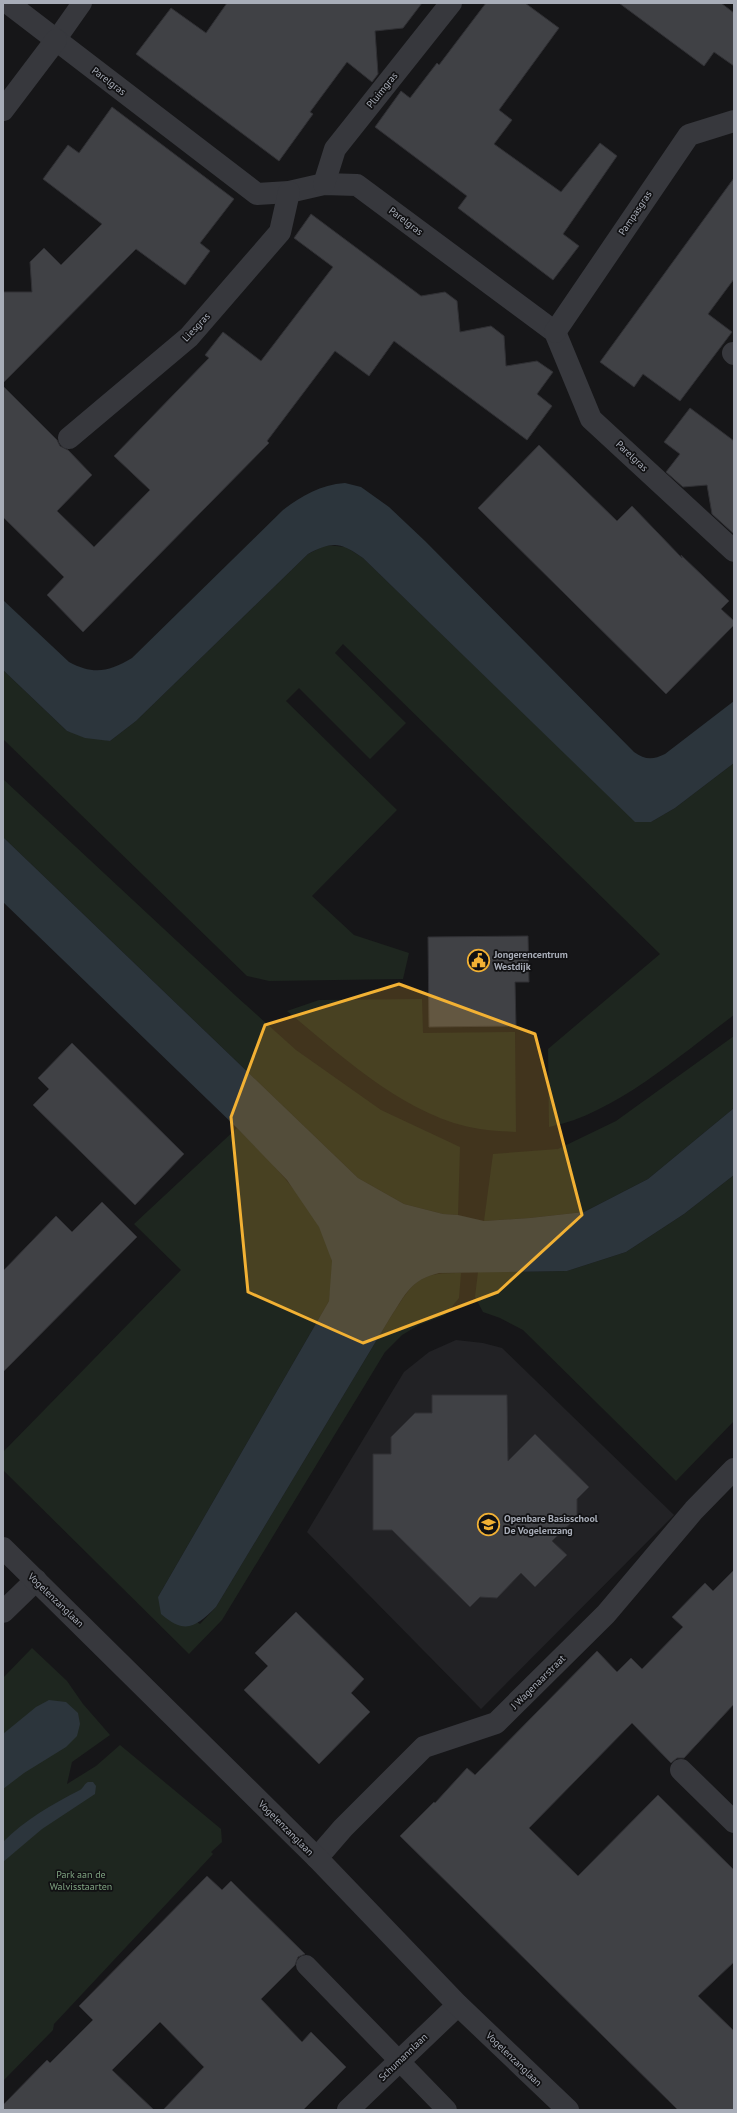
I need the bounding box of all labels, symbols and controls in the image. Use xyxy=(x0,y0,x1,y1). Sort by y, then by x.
street label: Parelgras xyxy=(89,64,129,98)
street label: Pluimgras xyxy=(364,69,400,111)
street label: Pampasgras xyxy=(615,188,655,238)
street label: Parelgras xyxy=(386,204,426,238)
street label: Liesgras xyxy=(179,310,213,344)
street label: Parelgras xyxy=(613,438,651,474)
public building icon: Jongerencentrum Westdijk xyxy=(465,947,491,973)
place label: Jongerencentrum Westdijk xyxy=(493,948,568,973)
school or university icon: Openbare Basisschool De Vogelenzang xyxy=(476,1511,502,1537)
place label: Openbare Basisschool De Vogelenzang xyxy=(504,1512,598,1537)
street label: Vogelenzanglaan xyxy=(25,1569,87,1630)
street label: J Wagenaarstraat xyxy=(507,1652,568,1713)
street label: Vogelenzanglaan xyxy=(255,1797,316,1858)
park label: Park aan de Walvisstaarten xyxy=(50,1868,112,1893)
street label: Vogelenzanglaan xyxy=(483,2028,545,2089)
street label: Schumannlaan xyxy=(376,2030,430,2084)

